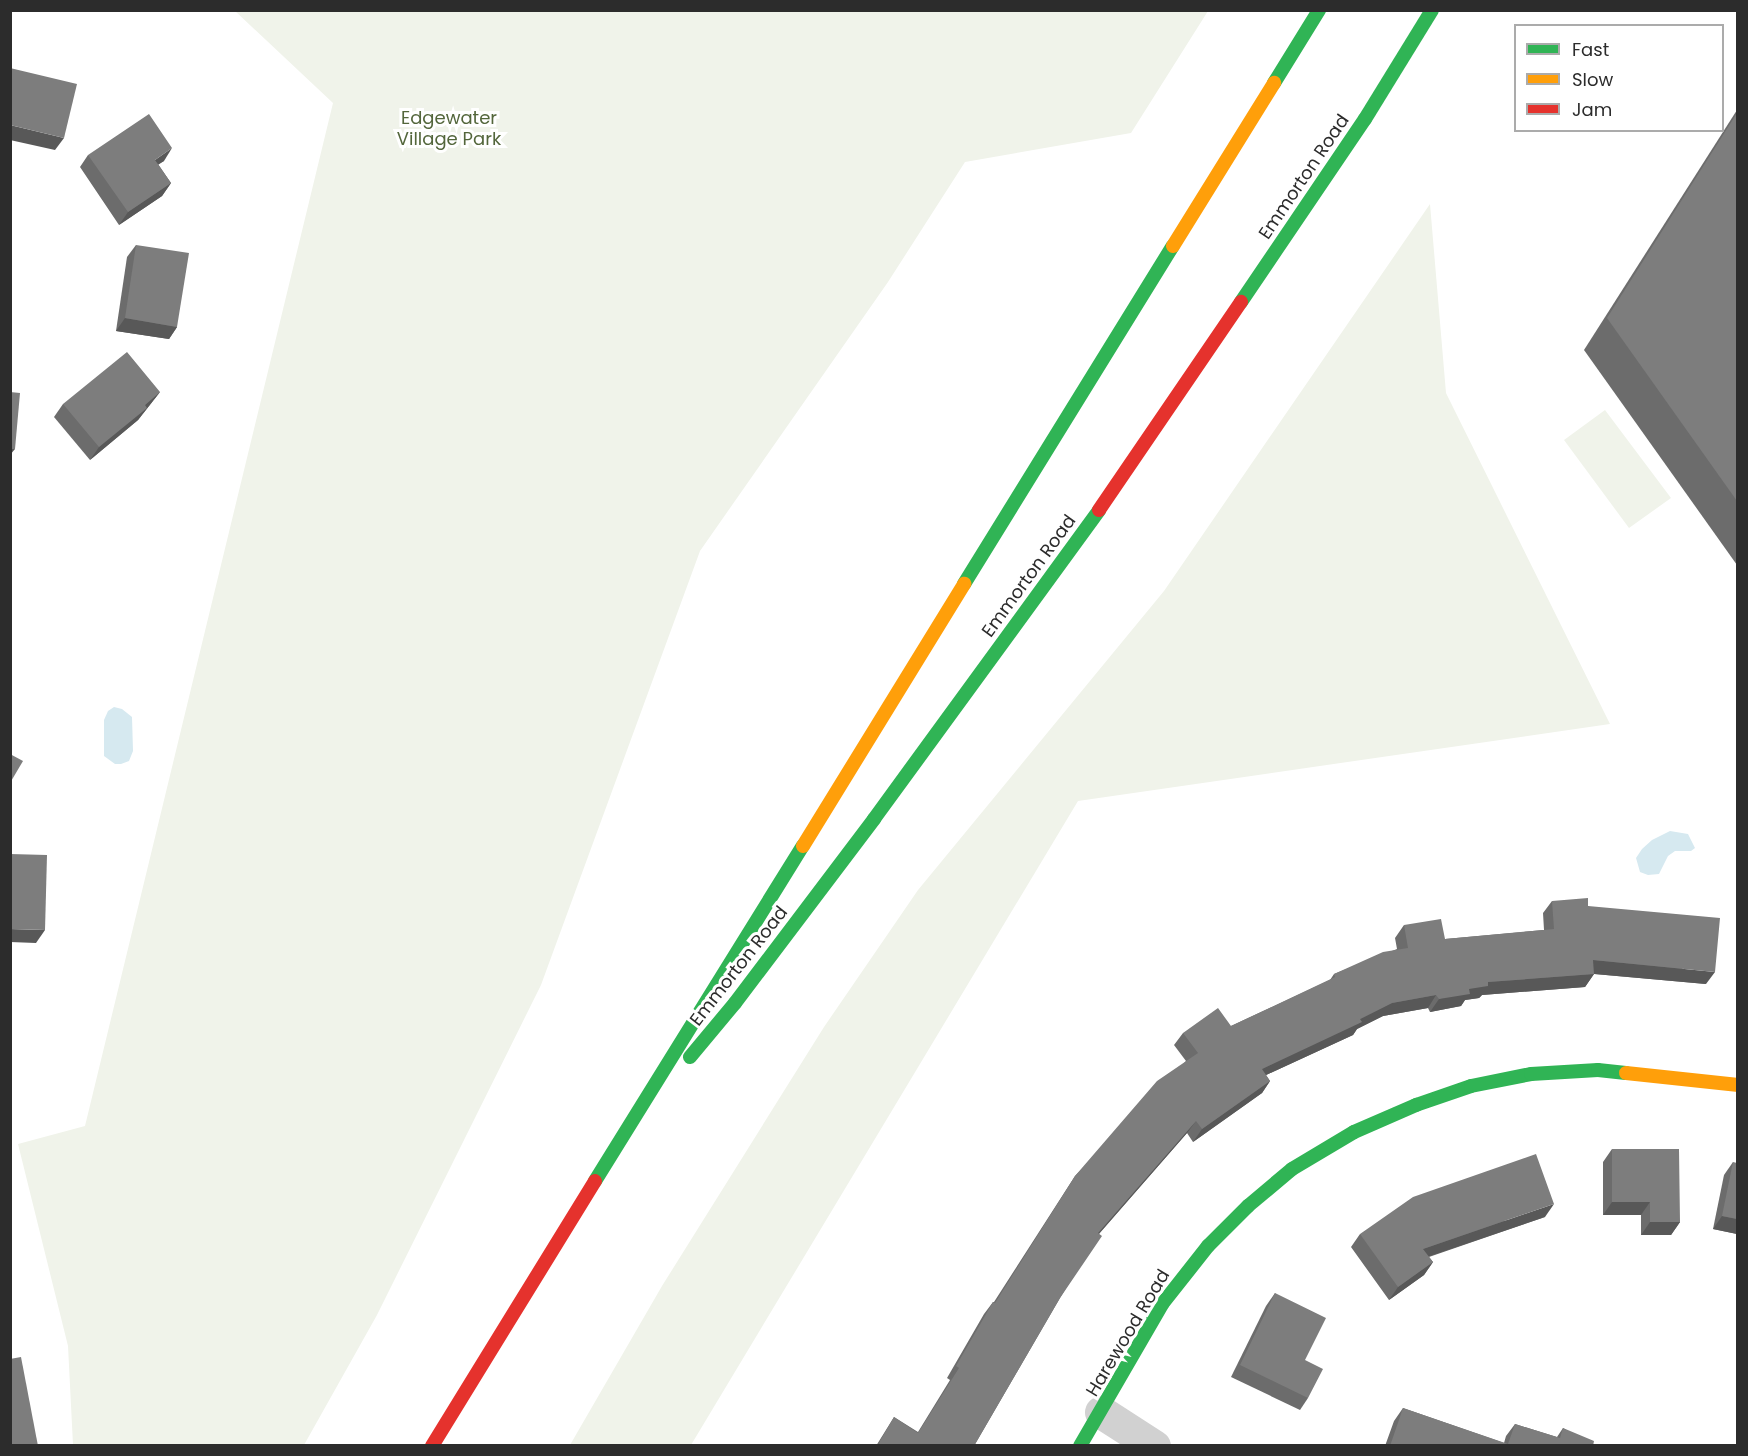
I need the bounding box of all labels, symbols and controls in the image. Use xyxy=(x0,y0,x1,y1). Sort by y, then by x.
legend xyxy=(1514,24,1724,132)
text: Fast xyxy=(1572,37,1609,62)
text: Slow xyxy=(1572,67,1613,92)
text: Jam xyxy=(1572,97,1612,122)
park label: Edgewater Village Park xyxy=(397,108,501,150)
street label: Emmorton Road xyxy=(1254,111,1354,243)
street label: Emmorton Road xyxy=(977,511,1081,641)
street label: Emmorton Road xyxy=(686,902,792,1030)
street label: Harewood Road xyxy=(1082,1266,1174,1400)

